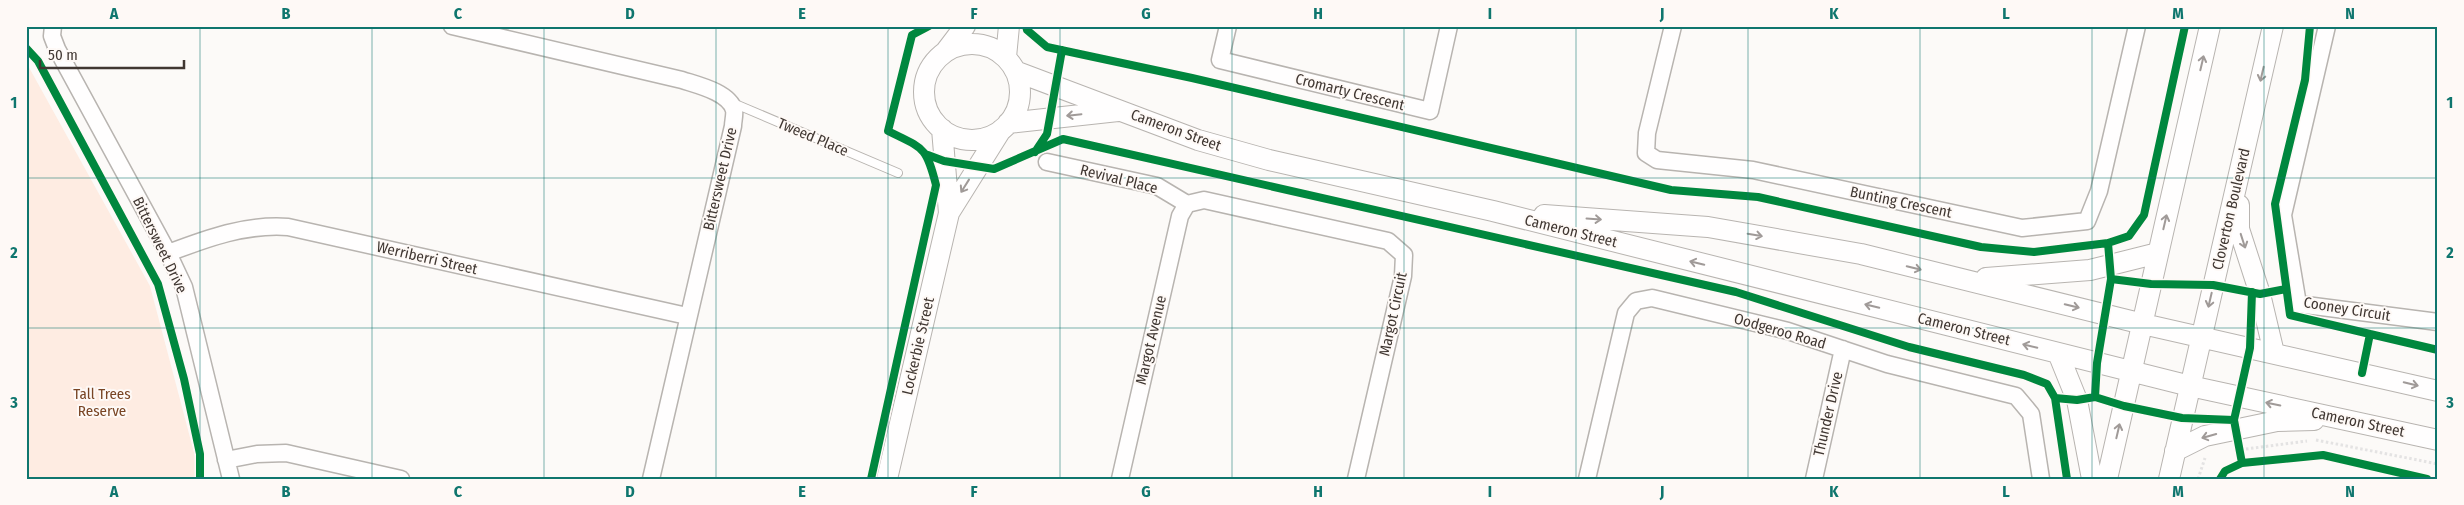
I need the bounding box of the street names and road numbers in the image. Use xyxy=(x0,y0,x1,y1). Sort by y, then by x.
street label: Cromarty Crescent xyxy=(1294,70,1406,114)
street label: Cameron Street xyxy=(1128,105,1224,155)
street label: Tweed Place xyxy=(775,114,851,160)
street label: Bittersweet Drive xyxy=(699,126,741,232)
street label: Cloverton Boulevard xyxy=(2208,146,2254,272)
street label: Revival Place xyxy=(1078,161,1160,197)
street label: Bunting Crescent xyxy=(1849,182,1954,222)
street label: Bittersweet Drive xyxy=(129,194,191,296)
street label: Cameron Street xyxy=(1523,211,1619,251)
street label: Werriberri Street xyxy=(375,238,479,278)
street label: Margot Circuit xyxy=(1375,270,1411,358)
street label: Cooney Circuit xyxy=(2302,293,2392,325)
street label: Margot Avenue xyxy=(1132,294,1170,386)
street label: Lockerbie Street xyxy=(898,295,938,397)
street label: Oodgeroo Road xyxy=(1732,309,1828,353)
street label: Cameron Street xyxy=(1916,309,2012,349)
street label: Thunder Drive xyxy=(1809,370,1847,458)
street label: Cameron Street xyxy=(2310,403,2406,441)

